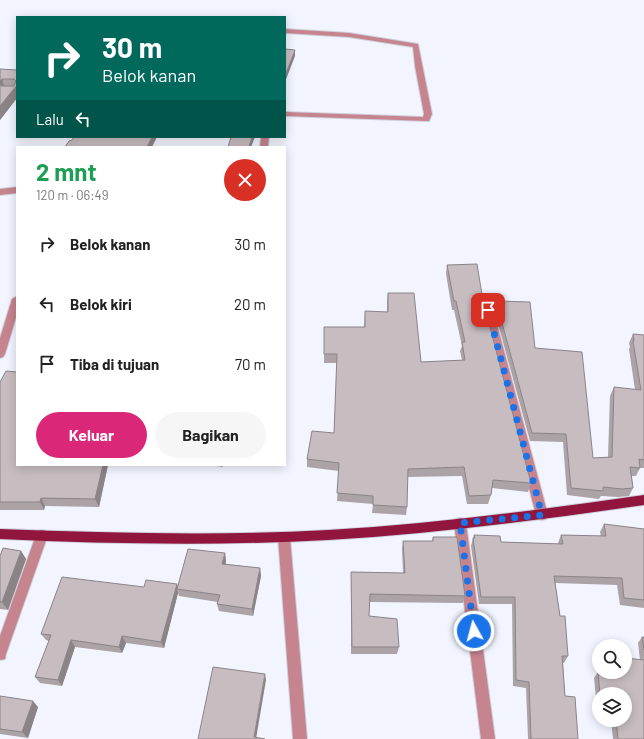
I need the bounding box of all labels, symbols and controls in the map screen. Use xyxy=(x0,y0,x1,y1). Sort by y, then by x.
text: 30 m xyxy=(102,30,162,64)
icon: right xyxy=(36,32,88,84)
text: Belok kanan xyxy=(102,64,196,86)
icon: left xyxy=(72,108,94,130)
text: Lalu xyxy=(36,110,64,128)
text: 2 mnt xyxy=(36,157,97,186)
button: close xyxy=(224,159,266,201)
text: 120 m · 06:49 xyxy=(36,187,109,203)
icon: right xyxy=(36,233,58,255)
text: Belok kanan xyxy=(70,235,150,253)
text: 30 m xyxy=(234,235,266,253)
icon: left xyxy=(36,293,58,315)
pin xyxy=(471,293,505,327)
text: Belok kiri xyxy=(70,295,132,313)
text: 20 m xyxy=(234,295,266,313)
icon: arrive xyxy=(477,299,499,321)
icon: arrive xyxy=(36,353,58,375)
text: Tiba di tujuan xyxy=(70,355,159,373)
text: 70 m xyxy=(235,355,266,373)
button: Keluar xyxy=(36,412,147,458)
button: Bagikan xyxy=(155,412,266,458)
position arrow xyxy=(453,610,495,652)
map controls xyxy=(592,639,632,727)
button: search xyxy=(592,639,632,679)
button: layers xyxy=(592,687,632,727)

